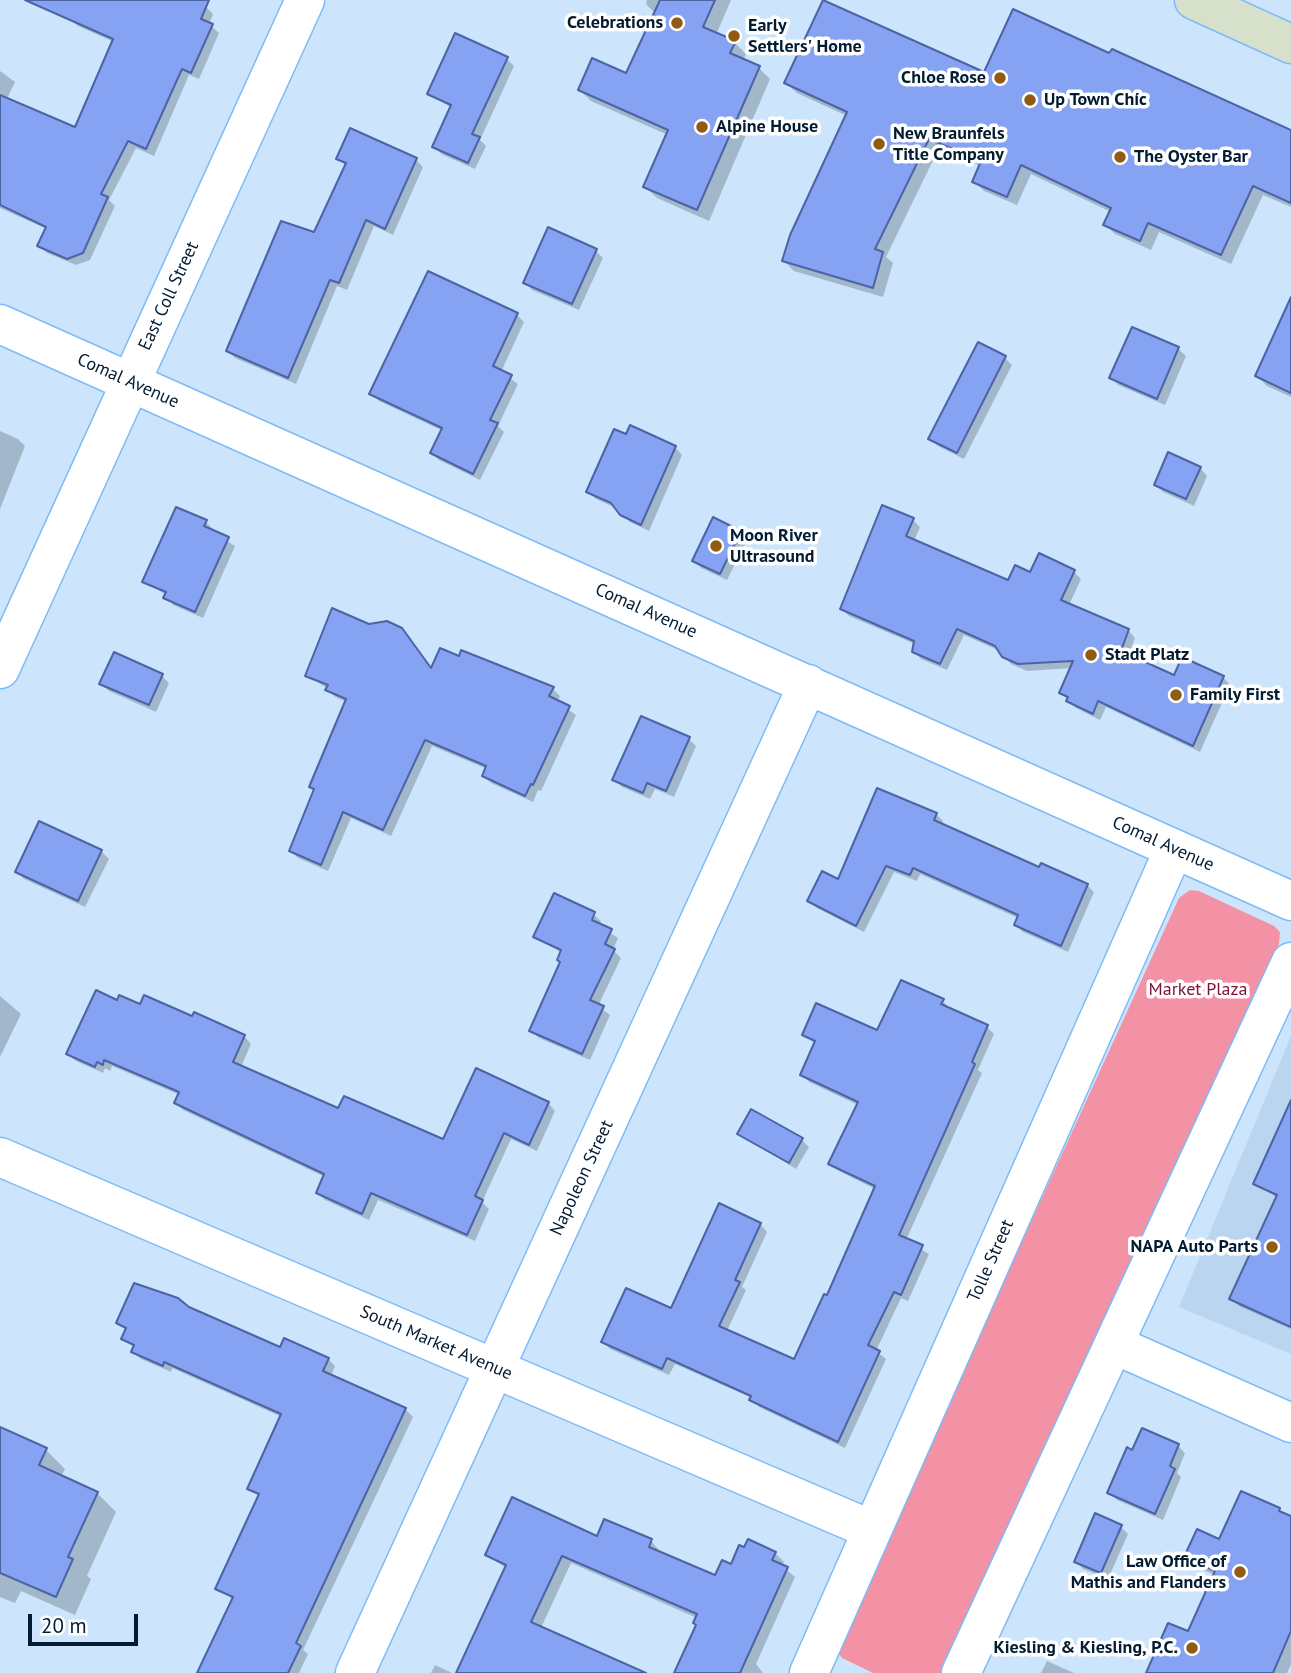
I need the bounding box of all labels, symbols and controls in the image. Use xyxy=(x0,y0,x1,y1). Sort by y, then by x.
place label: Celebrations xyxy=(567,12,663,34)
marker: Celebrations xyxy=(669,15,685,31)
place label: Early Settlers' Home xyxy=(748,15,862,58)
marker: Early Settlers' Home xyxy=(726,28,742,44)
place label: Chloe Rose xyxy=(901,67,986,89)
marker: Chloe Rose xyxy=(992,70,1008,86)
place label: Up Town Chíc xyxy=(1044,89,1147,111)
marker: Up Town Chíc xyxy=(1022,92,1038,108)
place label: Alpine House xyxy=(716,116,818,138)
marker: Alpine House xyxy=(694,119,710,135)
place label: New Braunfels Title Company xyxy=(893,123,1005,166)
marker: New Braunfels Title Company xyxy=(871,136,887,152)
place label: The Oyster Bar xyxy=(1134,146,1248,168)
marker: The Oyster Bar xyxy=(1112,149,1128,165)
street label: East Coll Street xyxy=(134,238,204,354)
street label: Comal Avenue xyxy=(74,349,182,413)
place label: Moon River Ultrasound xyxy=(730,525,818,568)
marker: Moon River Ultrasound xyxy=(708,538,724,554)
street label: Comal Avenue xyxy=(592,579,700,643)
place label: Stadt Platz xyxy=(1105,644,1189,666)
marker: Stadt Platz xyxy=(1083,647,1099,663)
place label: Family First xyxy=(1190,684,1280,706)
marker: Family First xyxy=(1168,687,1184,703)
street label: Comal Avenue xyxy=(1109,812,1217,876)
park label: Market Plaza xyxy=(1149,979,1247,1001)
street label: Napoleon Street xyxy=(546,1117,618,1239)
street label: Tolle Street xyxy=(963,1217,1019,1305)
place label: NAPA Auto Parts xyxy=(1131,1236,1258,1258)
marker: NAPA Auto Parts xyxy=(1264,1239,1280,1255)
street label: South Market Avenue xyxy=(356,1301,516,1385)
place label: Law Office of Mathis and Flanders xyxy=(1071,1551,1226,1594)
marker: Law Office of Mathis and Flanders xyxy=(1232,1564,1248,1580)
scale bar xyxy=(32,1600,142,1644)
text: 20 m xyxy=(41,1612,87,1639)
place label: Kiesling & Kiesling, P.C. xyxy=(994,1637,1178,1659)
marker: Kiesling & Kiesling, P.C. xyxy=(1184,1640,1200,1656)

